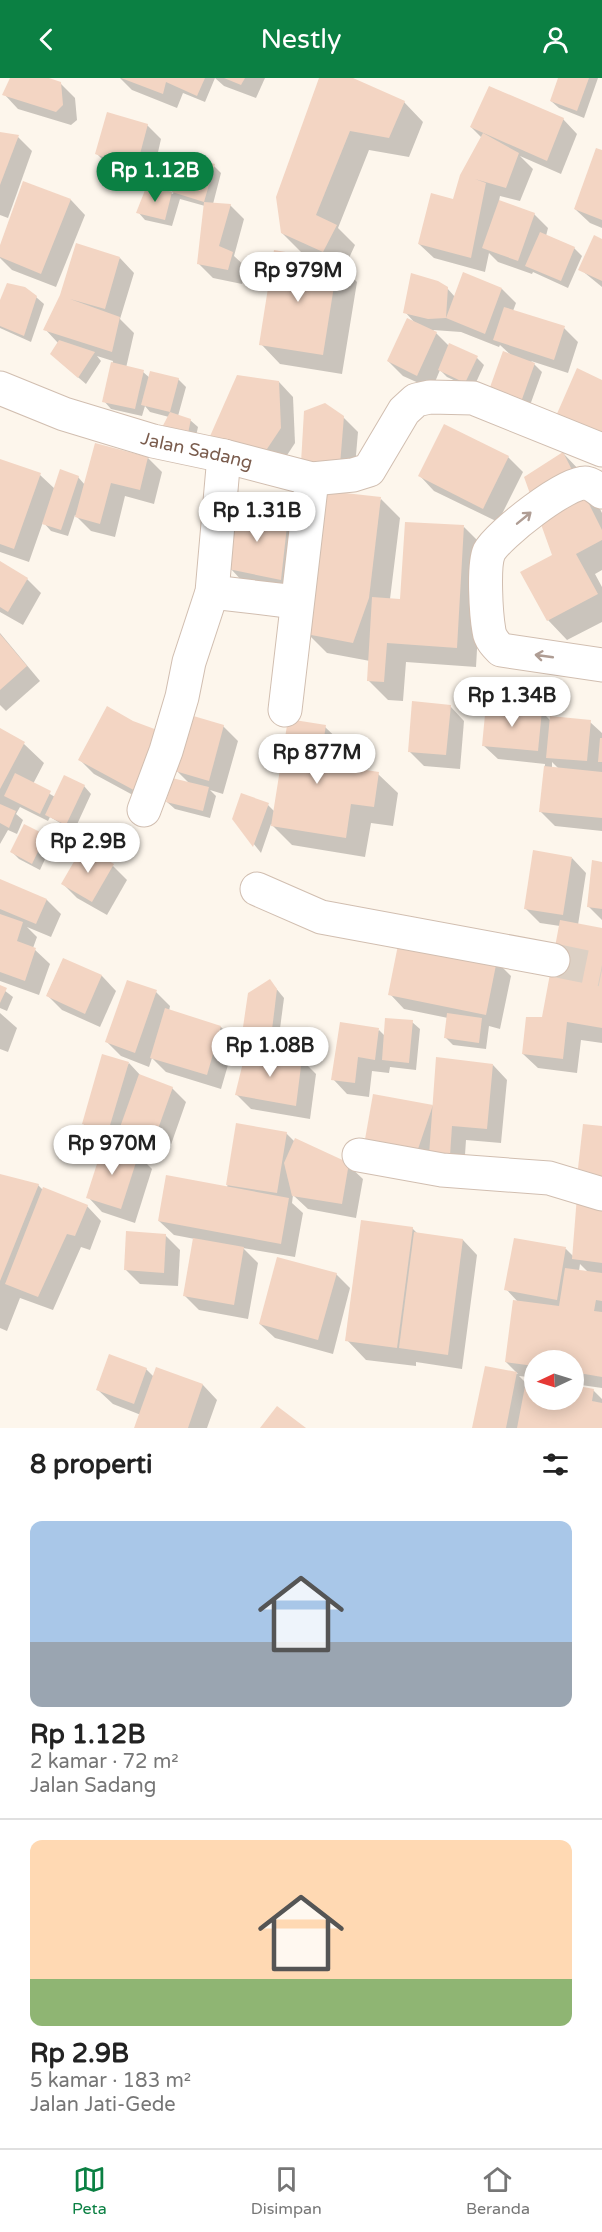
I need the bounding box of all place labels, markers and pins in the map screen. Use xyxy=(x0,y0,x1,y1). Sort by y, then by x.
pin: Rp 1.12B xyxy=(93,152,217,203)
pin: Rp 979M xyxy=(243,252,353,303)
pin: Rp 1.31B xyxy=(195,492,319,543)
pin: Rp 1.34B xyxy=(450,677,574,728)
pin: Rp 877M xyxy=(262,734,372,785)
pin: Rp 2.9B xyxy=(33,823,143,874)
pin: Rp 1.08B xyxy=(208,1027,332,1078)
pin: Rp 970M xyxy=(57,1125,167,1176)

